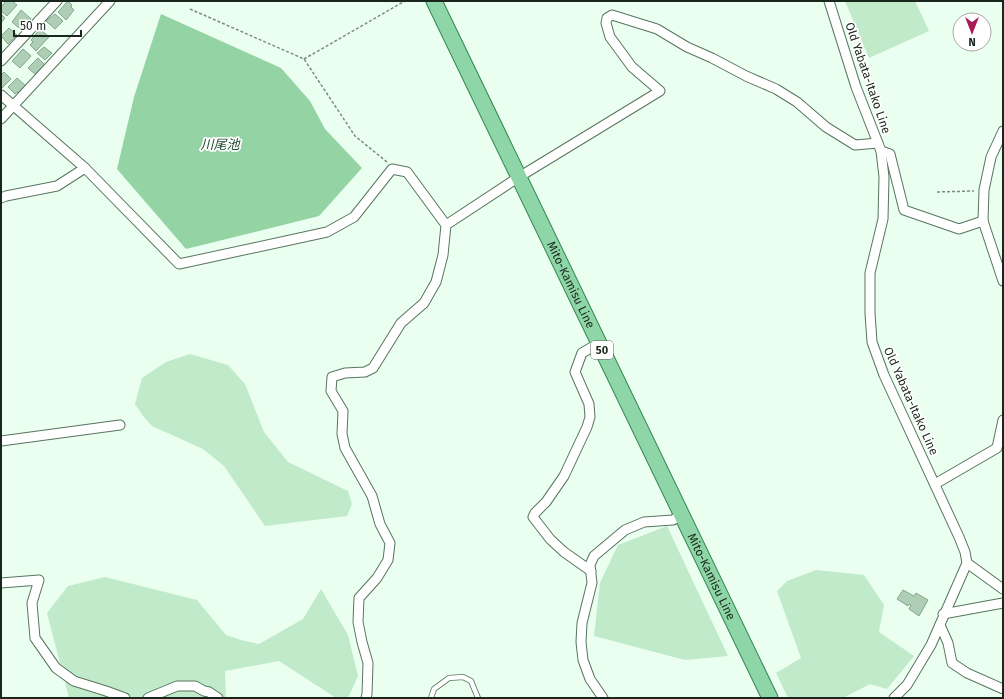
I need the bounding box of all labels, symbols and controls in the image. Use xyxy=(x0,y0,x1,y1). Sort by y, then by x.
scale bar xyxy=(14,12,81,38)
north arrow xyxy=(952,12,992,52)
text: 50 m xyxy=(20,19,46,33)
street label: Old Yabata-Itako Line xyxy=(842,21,894,135)
text: N xyxy=(968,35,976,48)
water label: 川尾池 xyxy=(200,137,241,152)
street label: Mito-Kamisu Line xyxy=(544,239,598,330)
road number: 50 xyxy=(591,341,613,359)
street label: Old Yabata-Itako Line xyxy=(881,345,941,457)
street label: Mito-Kamisu Line xyxy=(685,531,738,622)

